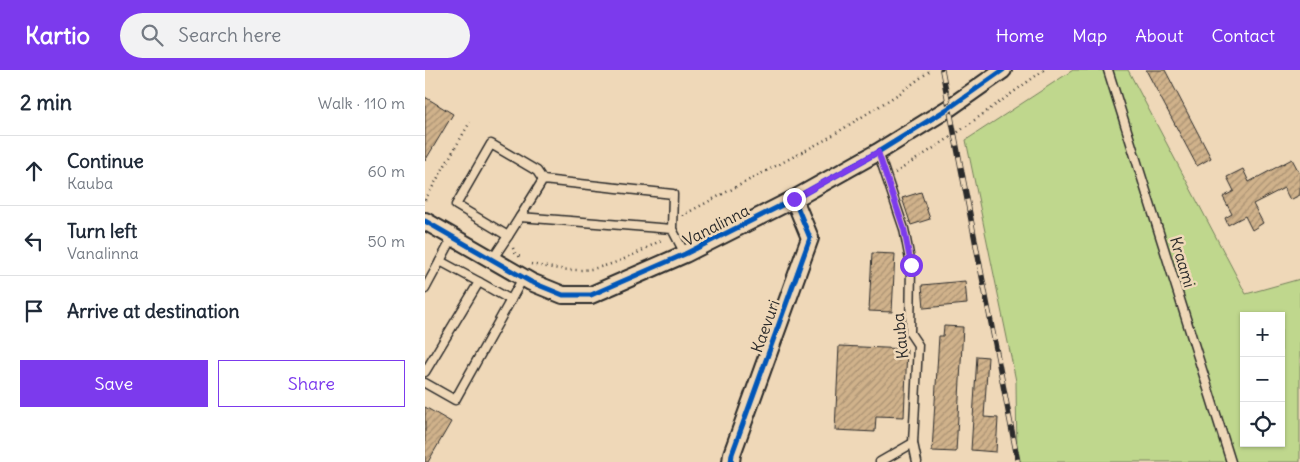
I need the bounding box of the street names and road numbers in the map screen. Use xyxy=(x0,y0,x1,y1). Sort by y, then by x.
street label: Vanalinna xyxy=(680,200,752,250)
street label: Kraami xyxy=(1166,234,1200,290)
street label: Kaevuri xyxy=(746,297,784,355)
street label: Kauba xyxy=(888,312,912,360)

